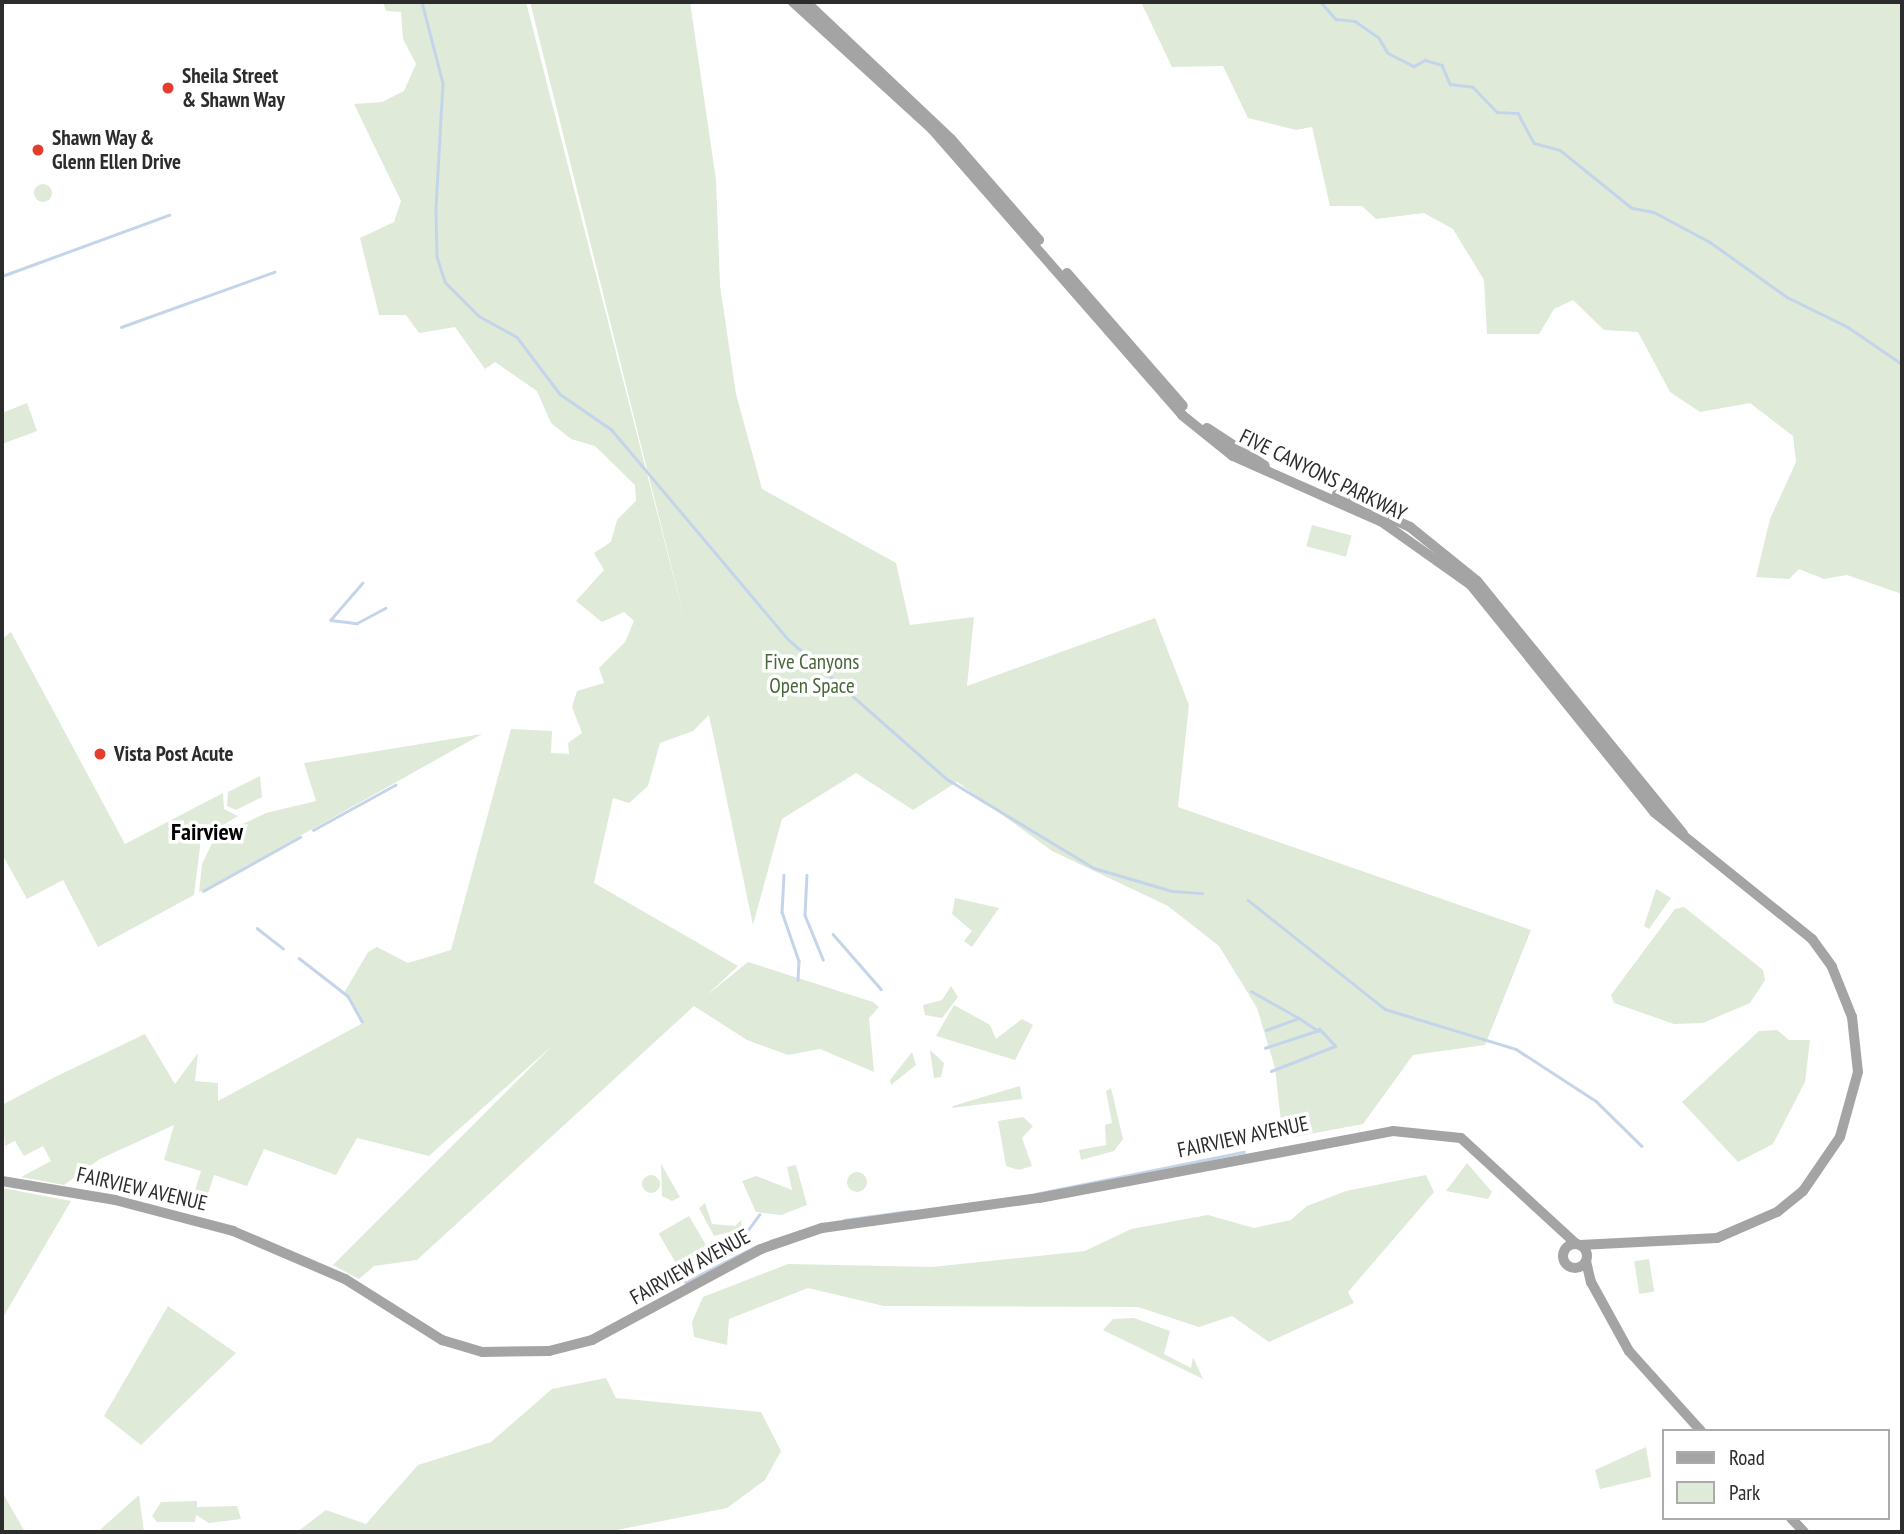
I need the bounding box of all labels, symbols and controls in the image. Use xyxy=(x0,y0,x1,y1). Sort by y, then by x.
place label: Sheila Street & Shawn Way xyxy=(182,63,285,113)
marker: Sheila Street & Shawn Way xyxy=(160,80,176,96)
place label: Shawn Way & Glenn Ellen Drive xyxy=(52,125,181,175)
marker: Shawn Way & Glenn Ellen Drive xyxy=(30,142,46,158)
street label: FIVE CANYONS PARKWAY xyxy=(1235,424,1411,526)
park label: Five Canyons Open Space xyxy=(765,649,859,699)
place label: Vista Post Acute xyxy=(114,741,234,767)
marker: Vista Post Acute xyxy=(92,746,108,762)
district label: Fairview xyxy=(171,818,243,846)
street label: FAIRVIEW AVENUE xyxy=(1175,1111,1311,1163)
street label: FAIRVIEW AVENUE xyxy=(74,1162,210,1216)
street label: FAIRVIEW AVENUE xyxy=(625,1223,755,1311)
legend xyxy=(1662,1429,1890,1520)
text: Road xyxy=(1729,1444,1765,1471)
text: Park xyxy=(1729,1479,1760,1506)

